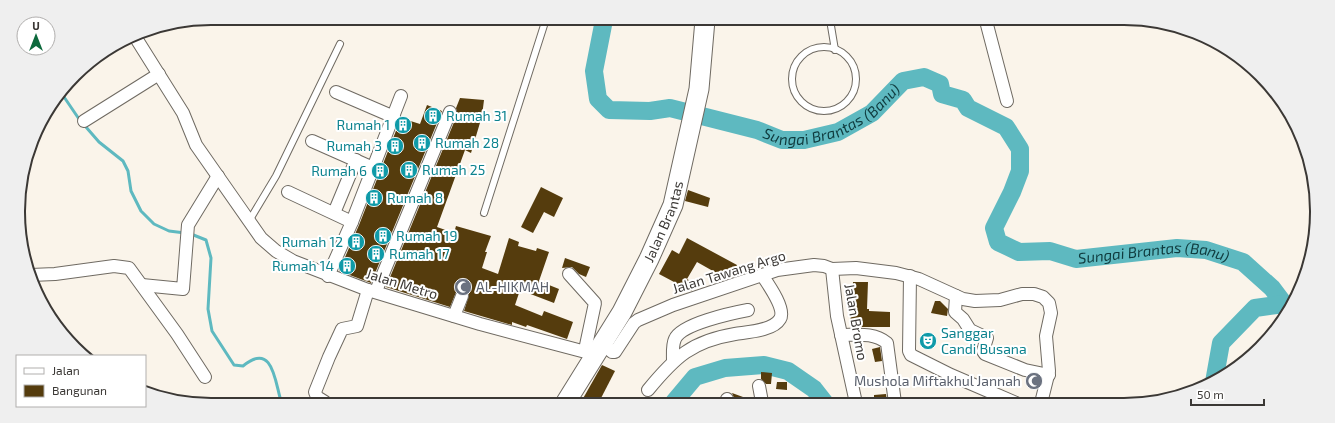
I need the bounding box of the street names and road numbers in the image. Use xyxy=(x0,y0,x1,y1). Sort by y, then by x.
street label: Jalan Brantas xyxy=(640,179,686,265)
street label: Jalan Tawang Argo xyxy=(670,246,788,297)
street label: Jalan Metro xyxy=(364,265,440,302)
street label: Jalan Bromo xyxy=(841,282,872,362)

